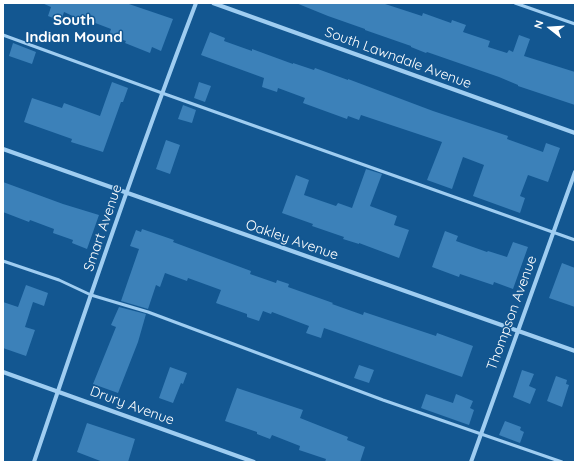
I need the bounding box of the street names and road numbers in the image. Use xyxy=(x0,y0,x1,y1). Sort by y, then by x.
street label: South Lawndale Avenue xyxy=(322,24,474,92)
street label: Smart Avenue xyxy=(80,182,126,274)
street label: Oakley Avenue xyxy=(243,216,341,264)
street label: Thompson Avenue xyxy=(483,253,541,373)
street label: Drury Avenue xyxy=(88,383,176,429)

